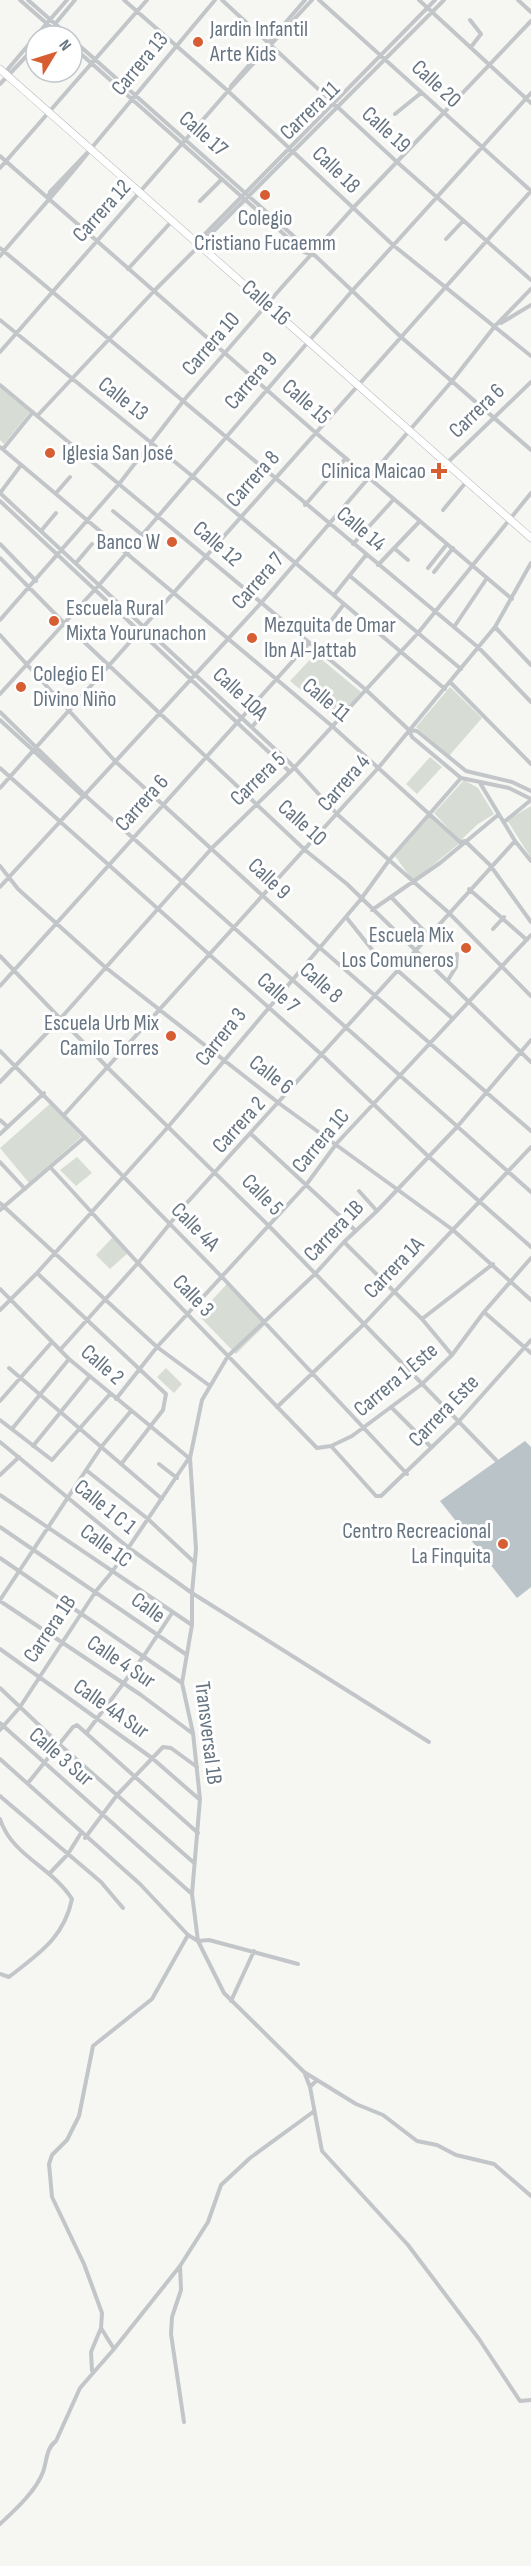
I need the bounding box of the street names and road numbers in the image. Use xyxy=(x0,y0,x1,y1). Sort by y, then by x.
street label: Carrera 13 xyxy=(106,27,174,101)
street label: Calle 20 xyxy=(406,54,466,114)
street label: Carrera 11 xyxy=(274,76,346,146)
street label: Calle 19 xyxy=(356,101,416,159)
street label: Calle 17 xyxy=(173,106,233,163)
street label: Calle 18 xyxy=(306,141,366,199)
street label: Carrera 12 xyxy=(67,174,137,248)
street label: Calle 16 xyxy=(236,274,296,332)
street label: Carrera 10 xyxy=(176,307,246,381)
street label: Carrera 9 xyxy=(219,347,283,415)
street label: Calle 13 xyxy=(93,371,153,427)
street label: Calle 15 xyxy=(276,373,336,431)
street label: Carrera 6 xyxy=(443,378,511,444)
street label: Carrera 8 xyxy=(220,445,286,513)
street label: Calle 14 xyxy=(331,501,391,557)
street label: Calle 12 xyxy=(187,515,247,573)
street label: Carrera 7 xyxy=(226,547,290,615)
street label: Calle 10A xyxy=(207,662,274,727)
street label: Calle 11 xyxy=(296,672,356,728)
street label: Carrera 5 xyxy=(225,746,291,812)
street label: Carrera 4 xyxy=(312,749,376,817)
street label: Carrera 6 xyxy=(109,769,175,837)
street label: Calle 10 xyxy=(272,794,332,852)
street label: Calle 9 xyxy=(242,852,296,906)
street label: Calle 8 xyxy=(294,957,348,1009)
street label: Calle 7 xyxy=(251,967,305,1019)
street label: Carrera 3 xyxy=(189,1002,253,1072)
street label: Calle 6 xyxy=(243,1049,299,1101)
street label: Carrera 2 xyxy=(207,1091,271,1159)
street label: Carrera 1C xyxy=(286,1103,356,1179)
street label: Calle 5 xyxy=(235,1168,289,1222)
street label: Carrera 1B xyxy=(298,1194,370,1268)
street label: Calle 4A xyxy=(165,1197,225,1257)
street label: Carrera 1A xyxy=(358,1231,430,1304)
street label: Calle 3 xyxy=(166,1269,220,1323)
street label: Carrera 1 Este xyxy=(348,1337,444,1423)
street label: Calle 2 xyxy=(75,1339,129,1391)
street label: Carrera Este xyxy=(403,1369,485,1453)
street label: Calle 1 C 1 xyxy=(68,1474,142,1540)
street label: Calle 1C xyxy=(75,1518,137,1574)
street label: Calle xyxy=(126,1587,170,1629)
street label: Carrera 1B xyxy=(18,1590,82,1668)
street label: Calle 4 Sur xyxy=(82,1629,160,1695)
street label: Calle 4A Sur xyxy=(68,1673,154,1745)
street label: Transversal 1B xyxy=(188,1680,228,1786)
street label: Calle 3 Sur xyxy=(23,1722,99,1792)

